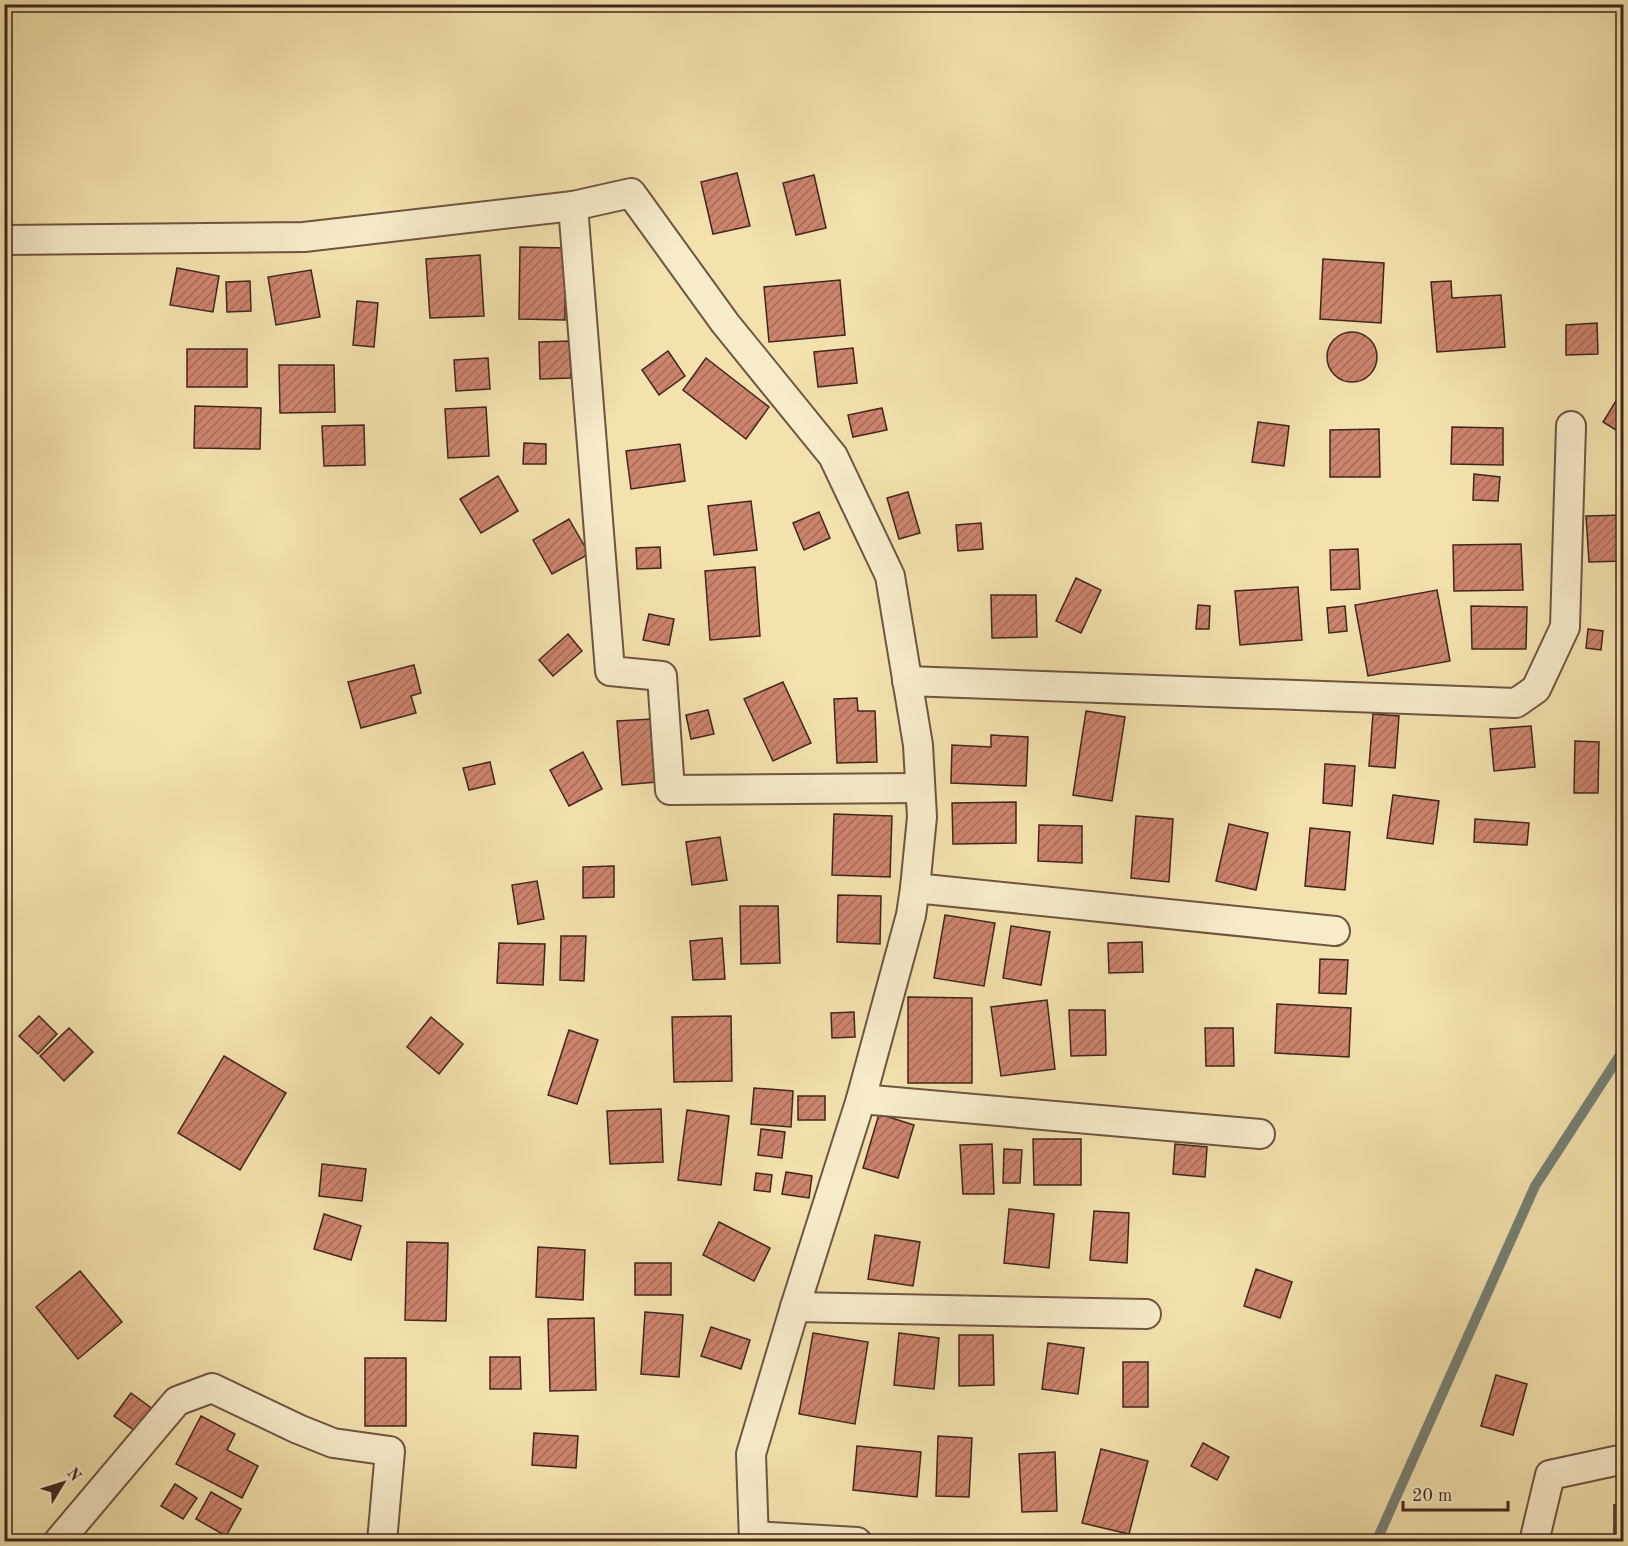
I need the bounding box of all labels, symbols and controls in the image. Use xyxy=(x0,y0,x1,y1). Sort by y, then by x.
north arrow xyxy=(33,1453,93,1513)
text: N xyxy=(63,1465,84,1485)
scale bar xyxy=(1403,1474,1508,1512)
text: 20 m xyxy=(1412,1487,1452,1505)

